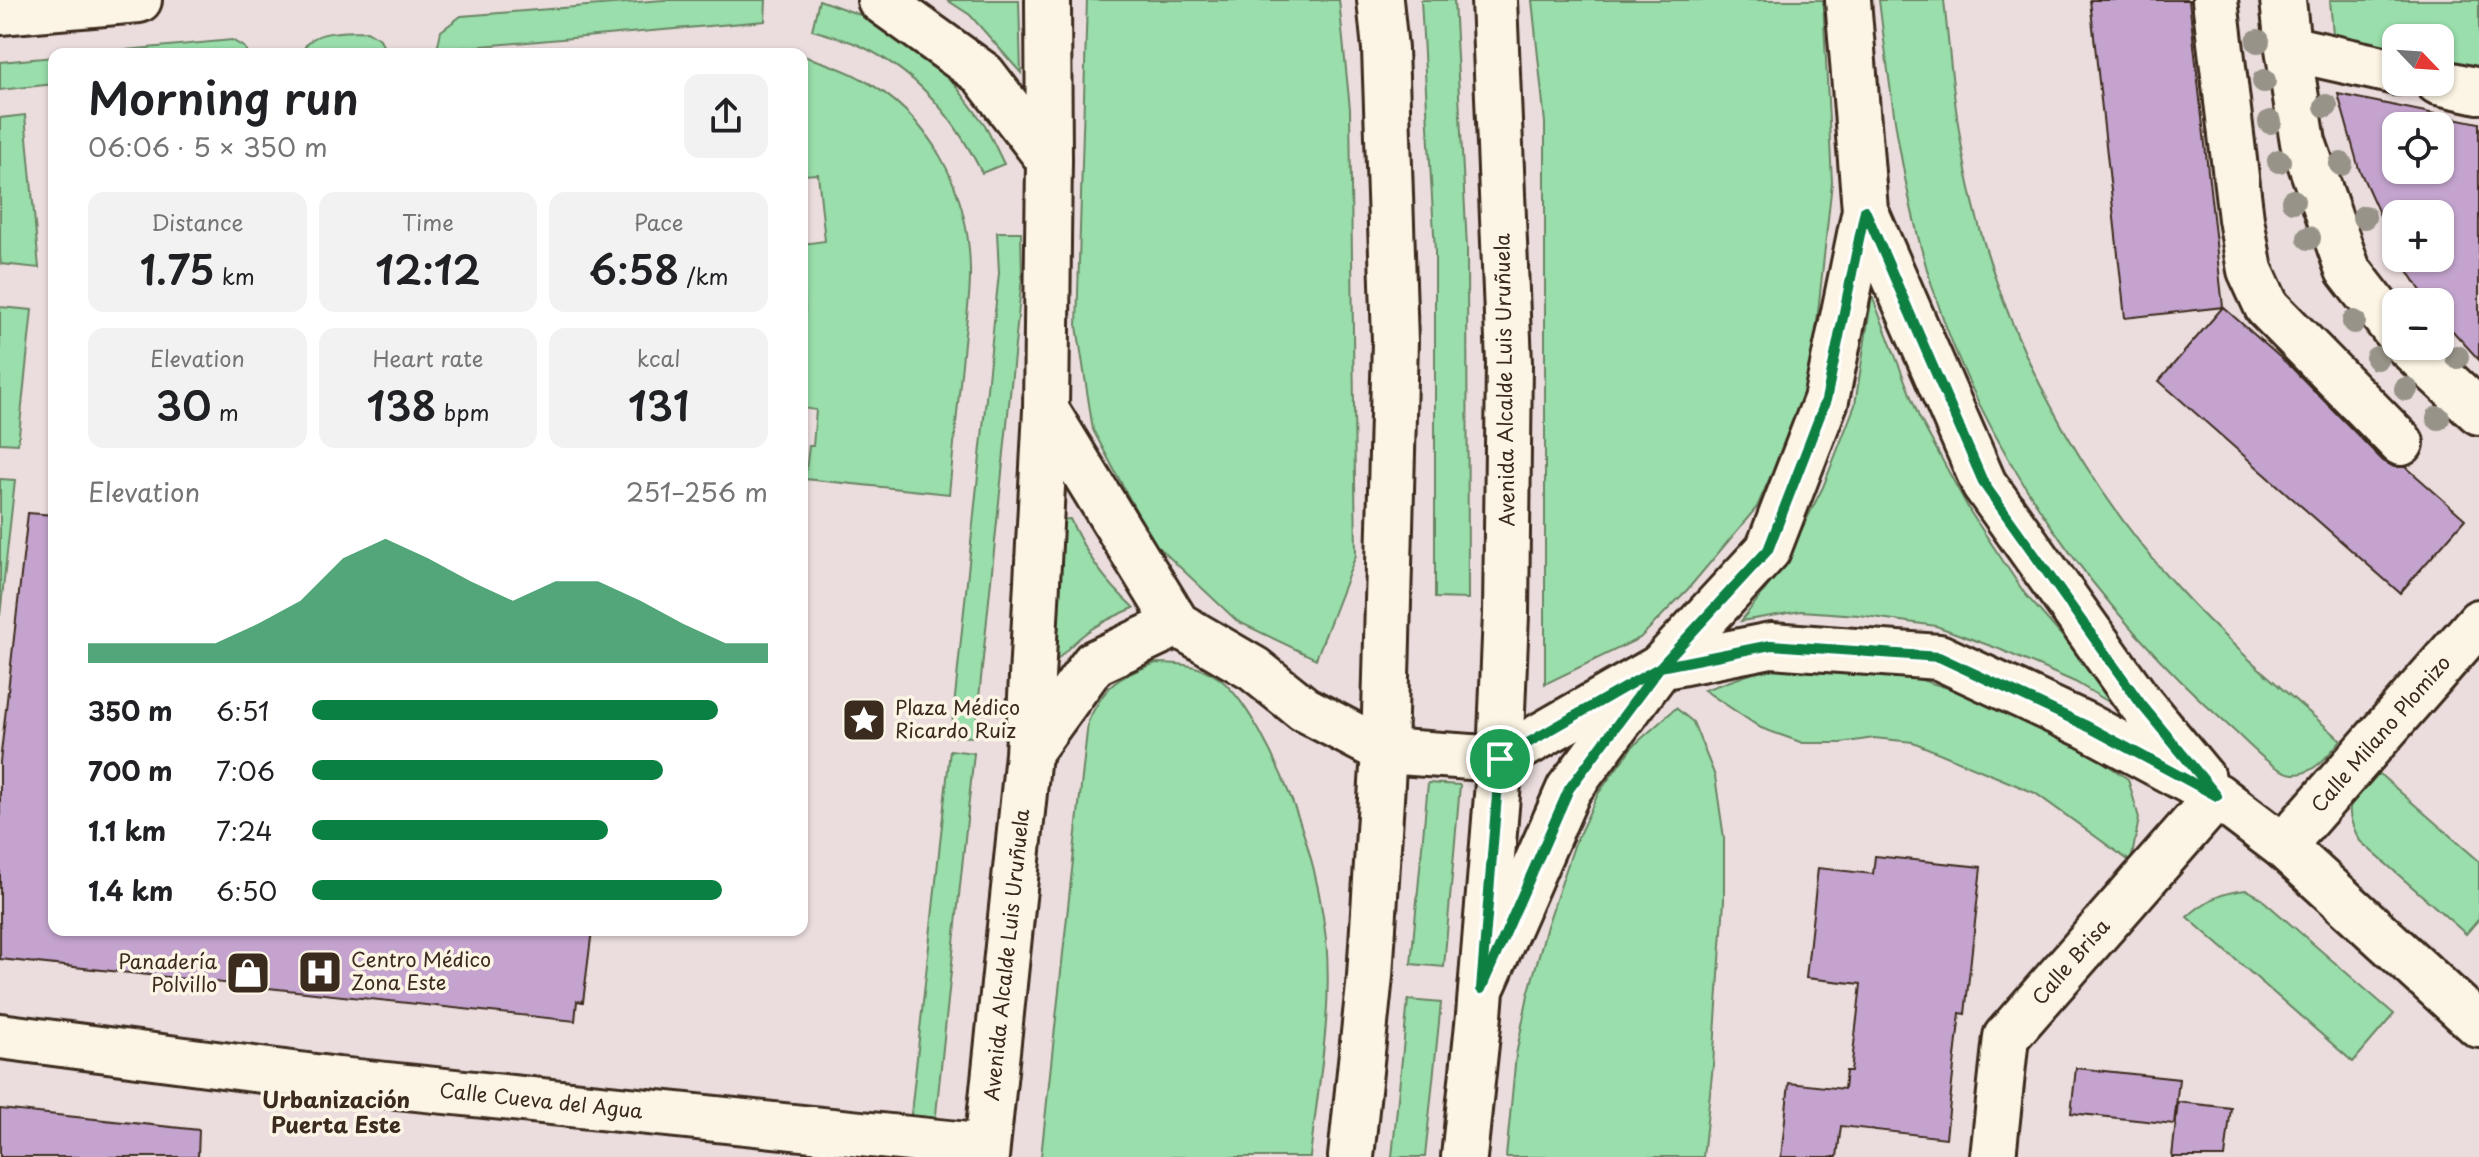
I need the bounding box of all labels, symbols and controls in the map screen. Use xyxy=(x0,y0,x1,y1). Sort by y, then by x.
north arrow xyxy=(2382,24,2454,96)
map controls xyxy=(2382,24,2454,360)
text: Morning run xyxy=(88,64,359,130)
button: share xyxy=(684,74,768,158)
button: locate xyxy=(2382,112,2454,184)
text: 06:06 · 5 × 350 m xyxy=(88,127,328,166)
button: + xyxy=(2382,200,2454,272)
text: Distance xyxy=(151,205,243,238)
text: Time xyxy=(402,205,454,238)
text: Pace xyxy=(634,205,683,238)
street label: Avenida Alcalde Luis Uruñuela xyxy=(1486,233,1522,527)
text: 1.75 xyxy=(140,238,215,299)
text: 12:12 xyxy=(375,238,481,299)
text: 6:58 xyxy=(589,238,679,299)
text: km xyxy=(215,259,255,292)
text: /km xyxy=(679,259,729,292)
button: − xyxy=(2382,288,2454,360)
text: Elevation xyxy=(150,341,245,374)
text: Heart rate xyxy=(372,341,484,374)
text: kcal xyxy=(637,341,681,374)
text: 30 xyxy=(156,374,212,435)
text: 138 xyxy=(367,374,437,435)
text: 131 xyxy=(628,374,689,435)
text: m xyxy=(212,395,239,428)
text: bpm xyxy=(437,395,489,428)
text: Elevation xyxy=(88,472,200,511)
text: 251–256 m xyxy=(626,472,768,511)
street label: Calle Milano Plomizo xyxy=(2303,648,2457,818)
text: 350 m xyxy=(88,691,172,730)
text: 6:51 xyxy=(216,691,269,730)
place label: Plaza Médico Ricardo Ruiz xyxy=(895,692,1020,745)
place icon: Plaza Médico Ricardo Ruiz xyxy=(840,696,888,744)
pin xyxy=(1466,725,1534,793)
icon: arrive xyxy=(1478,737,1522,781)
text: 700 m xyxy=(88,751,173,790)
text: 7:06 xyxy=(216,751,275,790)
street label: Avenida Alcalde Luis Uruñuela xyxy=(976,807,1036,1102)
text: 1.1 km xyxy=(88,811,166,850)
text: 7:24 xyxy=(216,811,273,850)
text: 1.4 km xyxy=(88,871,173,910)
text: 6:50 xyxy=(216,871,277,910)
street label: Calle Brisa xyxy=(2024,911,2116,1011)
place label: Centro Médico Zona Este xyxy=(351,944,491,997)
place label: Panadería Polvillo xyxy=(118,946,217,999)
hospital icon: Centro Médico Zona Este xyxy=(296,948,344,996)
shop icon: Panadería Polvillo xyxy=(224,949,272,997)
street label: Calle Cueva del Agua xyxy=(438,1074,645,1126)
district label: Urbanización Puerta Este xyxy=(262,1082,410,1140)

